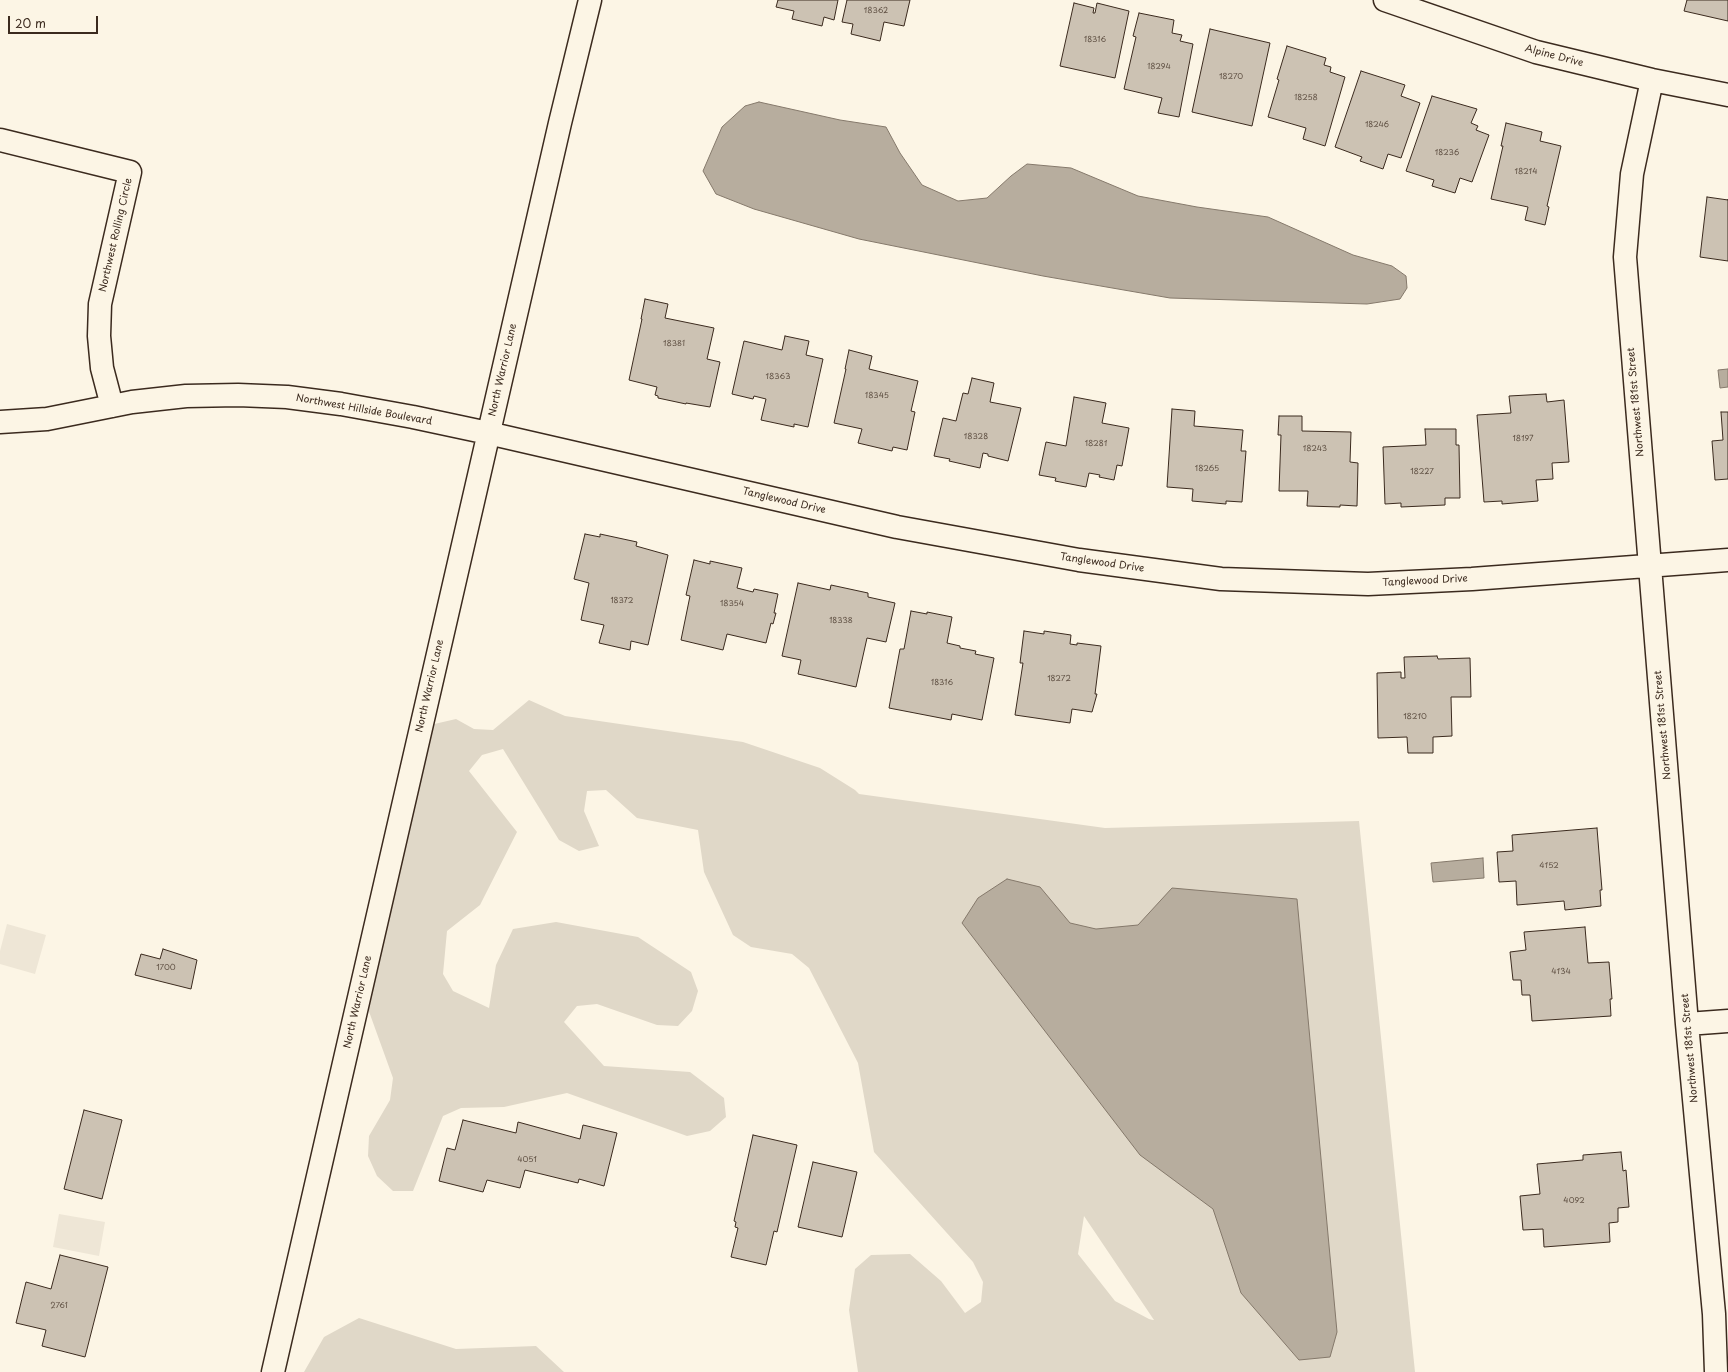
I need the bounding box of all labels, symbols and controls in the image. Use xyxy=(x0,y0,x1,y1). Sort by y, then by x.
house number: 18362 xyxy=(864,6,888,16)
scale bar xyxy=(10,8,100,34)
text: 20 m xyxy=(15,14,46,32)
house number: 18316 xyxy=(1084,35,1106,45)
street label: Alpine Drive xyxy=(1523,42,1585,70)
house number: 18294 xyxy=(1147,62,1171,72)
house number: 18270 xyxy=(1219,72,1243,82)
house number: 18258 xyxy=(1294,93,1318,103)
house number: 18246 xyxy=(1365,120,1389,130)
house number: 18236 xyxy=(1435,148,1459,158)
house number: 18214 xyxy=(1514,167,1538,177)
street label: Northwest Rolling Circle xyxy=(97,177,135,293)
street label: North Warrior Lane xyxy=(486,322,520,418)
house number: 18381 xyxy=(663,339,685,349)
street label: Northwest 181st Street xyxy=(1625,347,1647,457)
house number: 18363 xyxy=(766,372,790,382)
house number: 18345 xyxy=(865,391,889,401)
street label: Northwest Hillside Boulevard xyxy=(295,392,433,428)
house number: 18328 xyxy=(964,432,988,442)
house number: 18197 xyxy=(1512,434,1534,444)
house number: 18281 xyxy=(1085,439,1107,449)
house number: 18243 xyxy=(1303,444,1327,454)
house number: 18265 xyxy=(1195,464,1219,474)
house number: 18227 xyxy=(1410,467,1434,477)
street label: Tanglewood Drive xyxy=(741,486,827,516)
street label: Tanglewood Drive xyxy=(1059,551,1145,575)
street label: Tanglewood Drive xyxy=(1382,573,1468,589)
house number: 18372 xyxy=(610,596,634,606)
house number: 18354 xyxy=(720,599,744,609)
house number: 18338 xyxy=(829,616,853,626)
street label: North Warrior Lane xyxy=(413,638,447,734)
street label: Northwest 181st Street xyxy=(1652,670,1674,780)
house number: 18272 xyxy=(1047,674,1071,684)
house number: 18316 xyxy=(931,678,953,688)
house number: 18210 xyxy=(1403,712,1427,722)
house number: 4152 xyxy=(1539,861,1559,871)
street label: North Warrior Lane xyxy=(341,954,375,1050)
house number: 1700 xyxy=(156,963,176,973)
house number: 4134 xyxy=(1551,967,1571,977)
street label: Northwest 181st Street xyxy=(1679,993,1701,1103)
house number: 4051 xyxy=(517,1155,537,1165)
house number: 4092 xyxy=(1563,1196,1585,1206)
house number: 2761 xyxy=(50,1301,68,1311)

